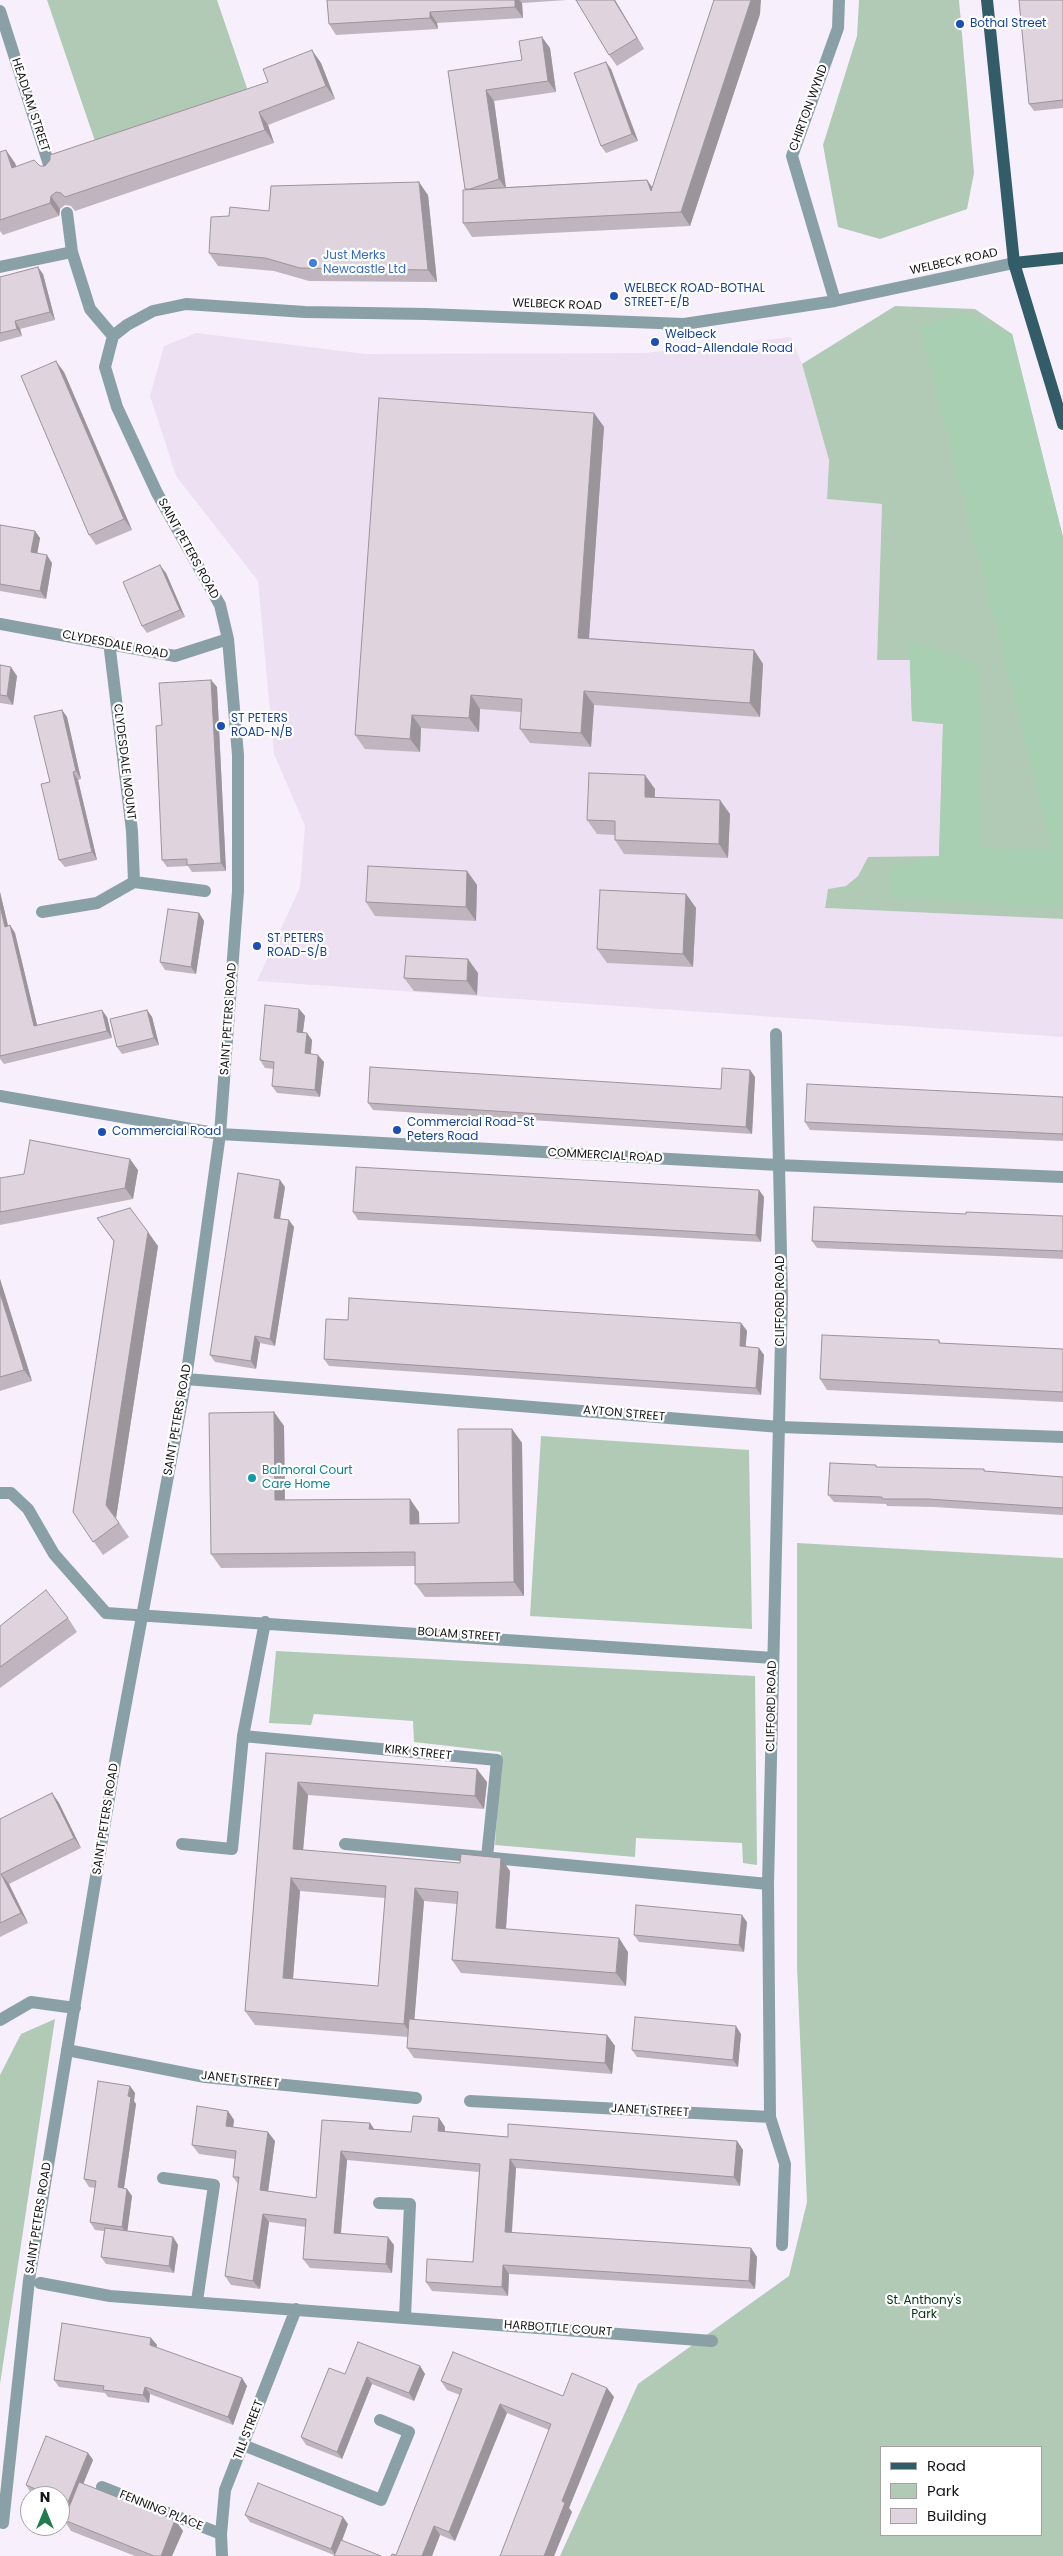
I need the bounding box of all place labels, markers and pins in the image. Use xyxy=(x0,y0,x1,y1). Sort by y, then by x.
place label: Bothal Street xyxy=(970,17,1046,31)
marker: Bothal Street xyxy=(954,18,966,30)
place label: Just Merks Newcastle Ltd xyxy=(323,249,406,277)
marker: Just Merks Newcastle Ltd xyxy=(307,257,319,269)
place label: WELBECK ROAD-BOTHAL STREET-E/B xyxy=(624,282,765,310)
marker: WELBECK ROAD-BOTHAL STREET-E/B xyxy=(608,290,620,302)
place label: Welbeck Road-Allendale Road xyxy=(665,328,793,356)
marker: Welbeck Road-Allendale Road xyxy=(649,336,661,348)
place label: ST PETERS ROAD-N/B xyxy=(231,712,292,740)
marker: ST PETERS ROAD-N/B xyxy=(215,720,227,732)
place label: ST PETERS ROAD-S/B xyxy=(267,932,327,960)
marker: ST PETERS ROAD-S/B xyxy=(251,940,263,952)
place label: Commercial Road-St Peters Road xyxy=(407,1116,534,1144)
marker: Commercial Road-St Peters Road xyxy=(391,1124,403,1136)
place label: Commercial Road xyxy=(112,1125,221,1139)
marker: Commercial Road xyxy=(96,1126,108,1138)
place label: Balmoral Court Care Home xyxy=(262,1464,353,1492)
marker: Balmoral Court Care Home xyxy=(246,1472,258,1484)

